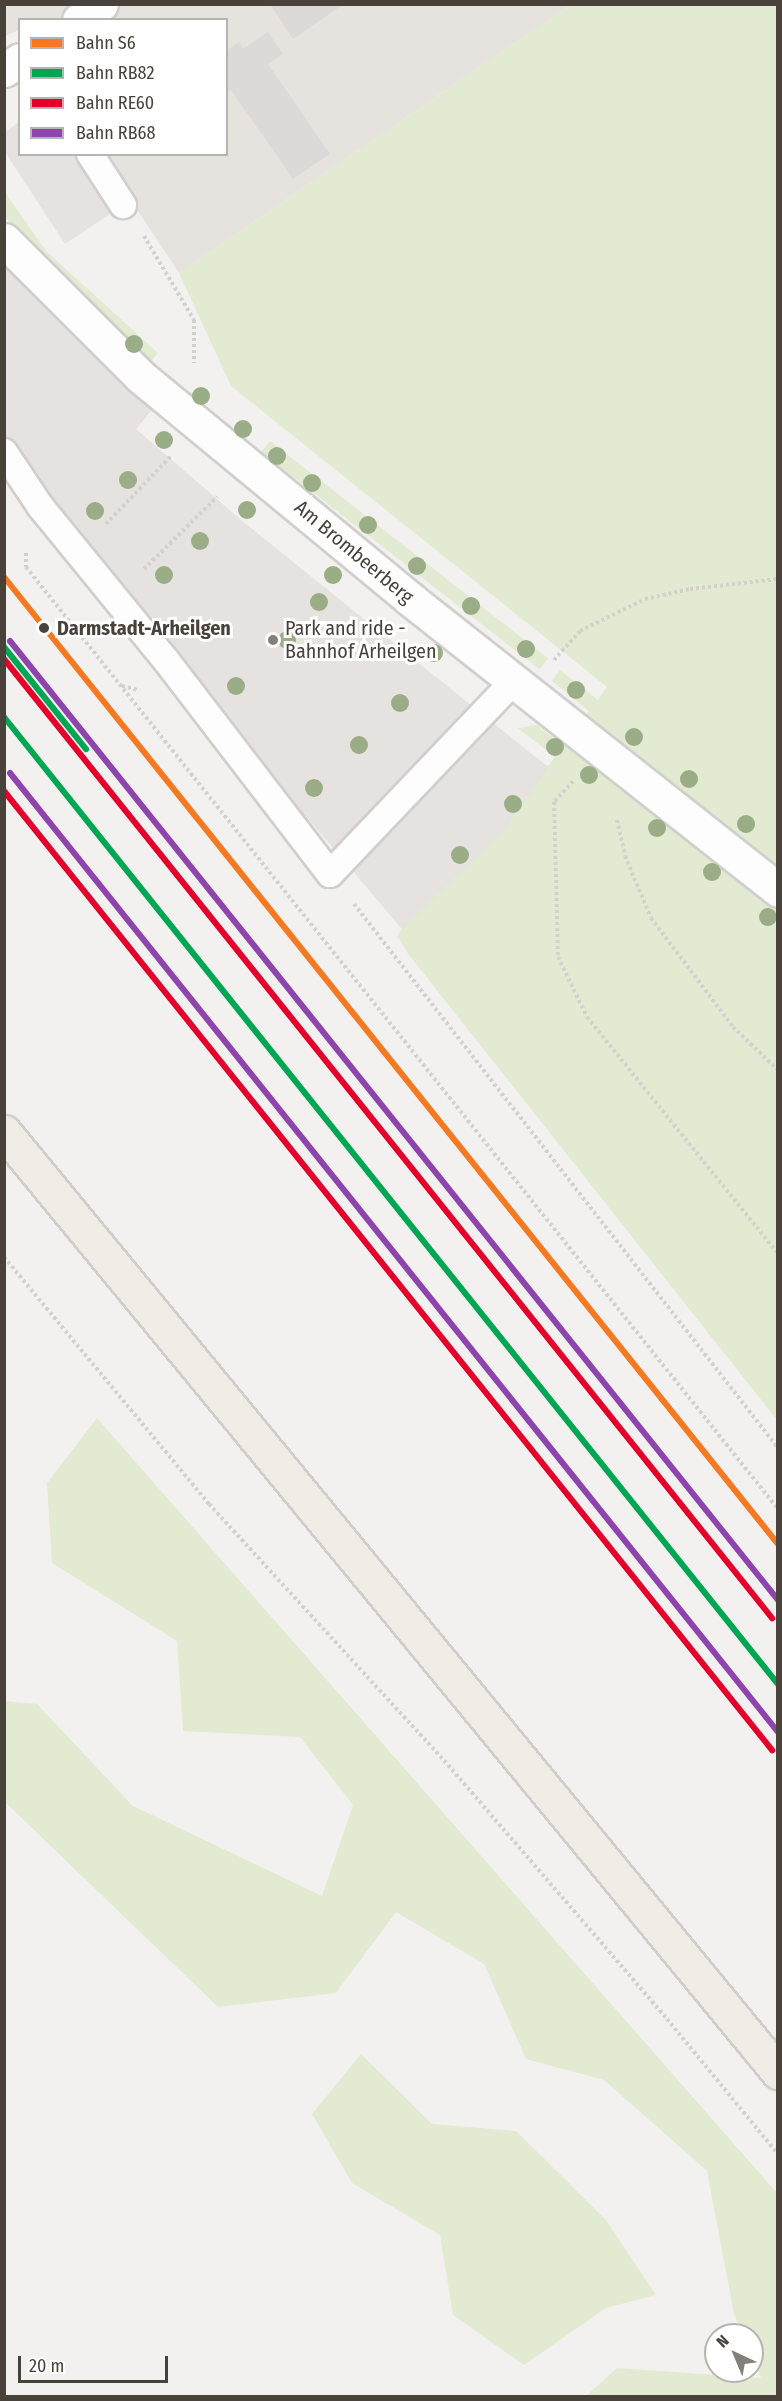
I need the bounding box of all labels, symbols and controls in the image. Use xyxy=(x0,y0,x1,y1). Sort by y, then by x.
legend xyxy=(18,18,228,156)
text: Bahn S6 xyxy=(76,32,136,54)
text: Bahn RB82 xyxy=(76,62,154,84)
text: Bahn RE60 xyxy=(76,92,154,114)
text: Bahn RB68 xyxy=(76,122,155,144)
street label: Am Brombeerberg xyxy=(290,495,418,609)
place label: Darmstadt-Arheilgen xyxy=(57,616,231,640)
place label: Park and ride - Bahnhof Arheilgen xyxy=(285,616,436,663)
marker: Darmstadt-Arheilgen xyxy=(35,619,53,637)
marker: Park and ride - Bahnhof Arheilgen xyxy=(266,633,280,647)
north arrow xyxy=(704,2323,764,2383)
text: N xyxy=(712,2331,733,2351)
scale bar xyxy=(21,2344,171,2382)
text: 20 m xyxy=(29,2355,64,2377)

